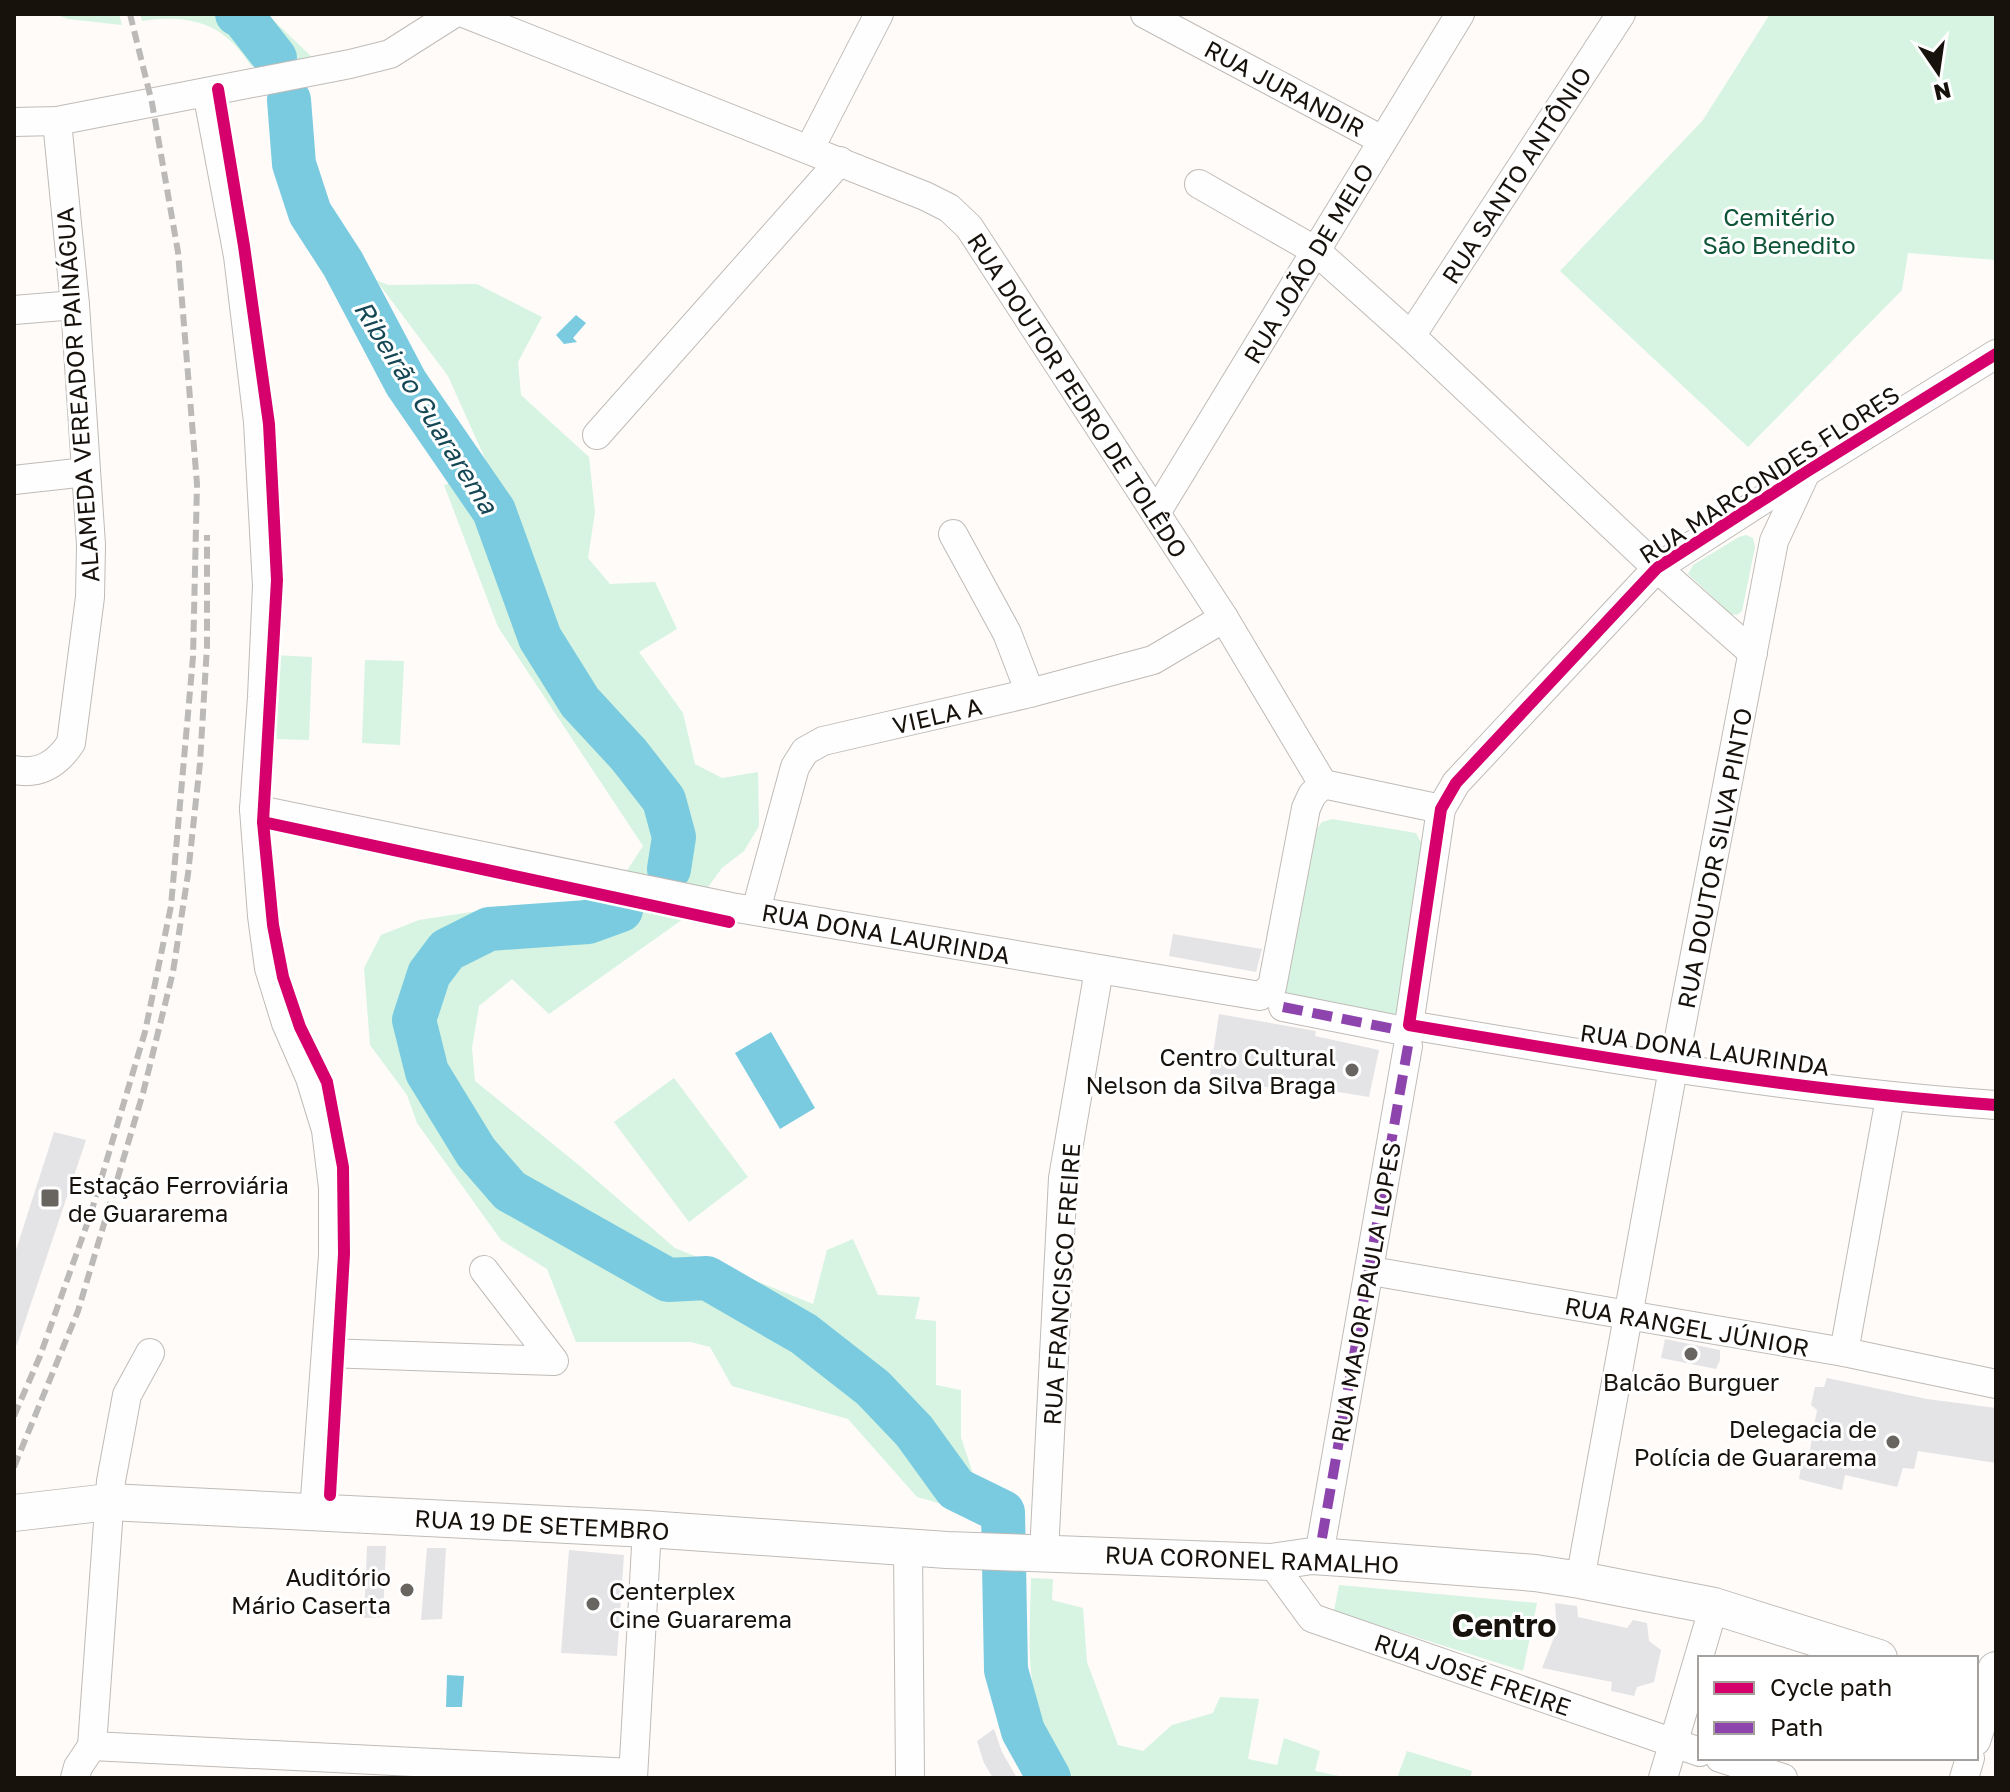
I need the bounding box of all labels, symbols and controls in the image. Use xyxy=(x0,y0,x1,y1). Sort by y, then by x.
north arrow xyxy=(1898,32,1978,112)
street label: RUA JURANDIR xyxy=(1200,34,1370,142)
street label: RUA SANTO ANTÔNIO xyxy=(1435,61,1597,289)
text: N xyxy=(1931,77,1954,107)
street label: RUA JOÃO DE MELO xyxy=(1237,158,1379,368)
park label: Cemitério São Benedito xyxy=(1702,202,1856,259)
street label: ALAMEDA VEREADOR PAINÁGUA xyxy=(49,206,105,584)
street label: RUA DOUTOR PEDRO DE TOLÊDO xyxy=(962,227,1194,563)
water label: Ribeirão Guararema xyxy=(348,295,505,520)
street label: RUA MARCONDES FLORES xyxy=(1634,379,1904,569)
street label: VIELA A xyxy=(889,691,985,739)
street label: RUA DOUTOR SILVA PINTO xyxy=(1671,705,1757,1011)
street label: RUA DONA LAURINDA xyxy=(760,897,1012,969)
street label: RUA DONA LAURINDA xyxy=(1578,1017,1832,1081)
place label: Centro Cultural Nelson da Silva Braga xyxy=(1086,1042,1336,1099)
marker: Centro Cultural Nelson da Silva Braga xyxy=(1343,1061,1361,1079)
street label: RUA MAJOR PAULA LOPES xyxy=(1324,1139,1406,1445)
street label: RUA FRANCISCO FREIRE xyxy=(1037,1142,1085,1426)
place label: Estação Ferroviária de Guararema xyxy=(68,1170,289,1227)
marker: Estação Ferroviária de Guararema xyxy=(39,1187,61,1209)
street label: RUA RANGEL JÚNIOR xyxy=(1563,1290,1811,1362)
marker: Balcão Burguer xyxy=(1682,1345,1700,1363)
place label: Balcão Burguer xyxy=(1603,1367,1779,1396)
place label: Delegacia de Polícia de Guararema xyxy=(1634,1414,1877,1471)
marker: Delegacia de Polícia de Guararema xyxy=(1884,1433,1902,1451)
street label: RUA 19 DE SETEMBRO xyxy=(414,1503,670,1545)
street label: RUA CORONEL RAMALHO xyxy=(1104,1539,1400,1579)
place label: Auditório Mário Caserta xyxy=(231,1562,391,1619)
place label: Centerplex Cine Guararema xyxy=(609,1576,792,1633)
marker: Auditório Mário Caserta xyxy=(398,1581,416,1599)
marker: Centerplex Cine Guararema xyxy=(584,1595,602,1613)
district label: Centro xyxy=(1452,1606,1556,1644)
street label: RUA JOSÉ FREIRE xyxy=(1371,1627,1575,1721)
legend xyxy=(1698,1656,1978,1760)
text: Cycle path xyxy=(1770,1672,1892,1701)
text: Path xyxy=(1770,1712,1823,1741)

